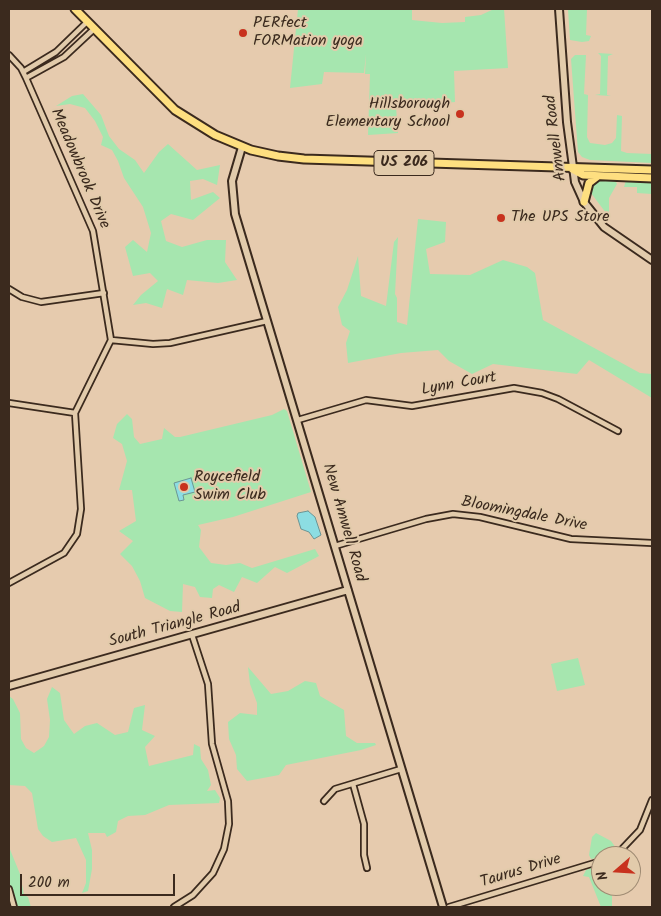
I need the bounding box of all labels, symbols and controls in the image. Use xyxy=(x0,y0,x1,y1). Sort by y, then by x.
place label: PERfect FORMation yoga xyxy=(253,14,363,52)
marker: PERfect FORMation yoga xyxy=(237,27,249,39)
street label: Amwell Road xyxy=(542,94,572,182)
place label: Hillsborough Elementary School xyxy=(326,95,450,133)
street label: Meadowbrook Drive xyxy=(45,106,113,232)
marker: Hillsborough Elementary School xyxy=(454,108,466,120)
road number: US 206 xyxy=(374,150,434,176)
place label: The UPS Store xyxy=(511,208,609,228)
marker: The UPS Store xyxy=(495,212,507,224)
street label: Lynn Court xyxy=(420,369,498,401)
street label: New Amwell Road xyxy=(317,462,369,584)
place label: Roycefield Swim Club xyxy=(194,468,266,506)
marker: Roycefield Swim Club xyxy=(178,481,190,493)
street label: Bloomingdale Drive xyxy=(460,493,588,537)
street label: South Triangle Road xyxy=(107,599,243,653)
north arrow xyxy=(591,846,641,896)
street label: Taurus Drive xyxy=(478,851,564,893)
scale bar xyxy=(22,864,178,896)
text: N xyxy=(591,868,615,883)
text: 200 m xyxy=(28,871,70,895)

